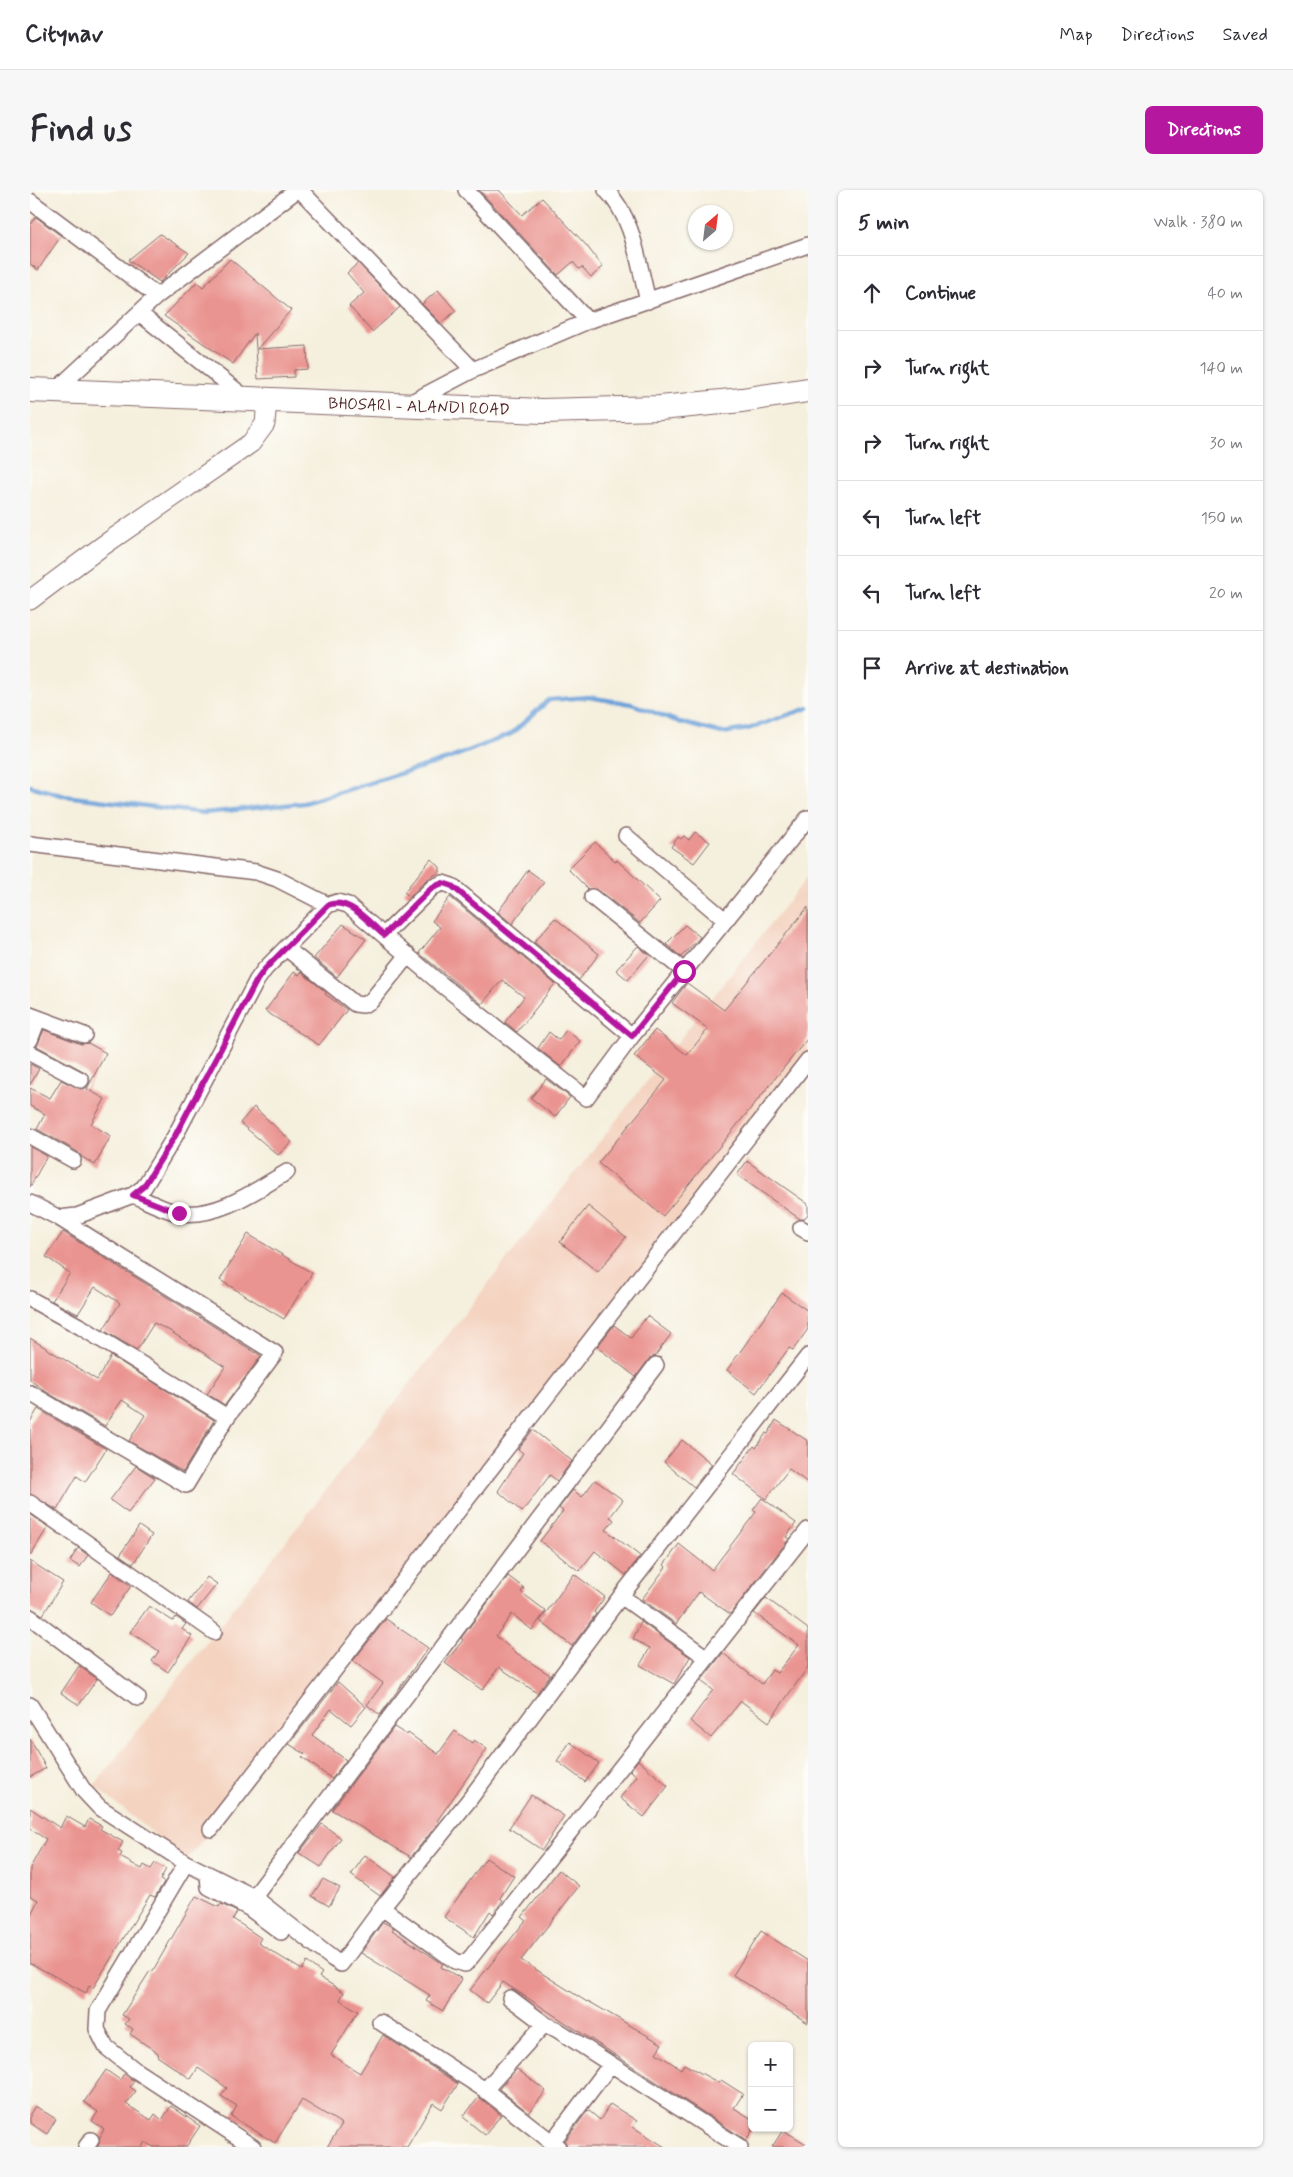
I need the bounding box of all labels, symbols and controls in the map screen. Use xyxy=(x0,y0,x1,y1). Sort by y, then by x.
text: Citynav xyxy=(25,19,103,50)
text: Map xyxy=(1060,23,1093,47)
text: Directions xyxy=(1121,23,1195,47)
text: Saved xyxy=(1223,23,1268,47)
button: Directions xyxy=(1145,106,1263,154)
text: Find us xyxy=(30,107,132,153)
north arrow xyxy=(688,205,733,250)
text: 5 min xyxy=(858,209,910,237)
text: Walk · 380 m xyxy=(1153,212,1243,233)
icon: ahead xyxy=(858,279,886,307)
text: Continue xyxy=(905,281,976,306)
text: 40 m xyxy=(1207,283,1243,304)
icon: right xyxy=(858,354,886,382)
text: Turn right xyxy=(905,356,989,381)
text: 140 m xyxy=(1199,358,1243,379)
street label: BHOSARI - ALANDI ROAD xyxy=(328,393,510,421)
icon: right xyxy=(858,429,886,457)
text: Turn right xyxy=(905,431,989,456)
text: 30 m xyxy=(1210,433,1243,454)
icon: left xyxy=(858,504,886,532)
text: Turn left xyxy=(905,506,981,531)
text: 150 m xyxy=(1201,508,1243,529)
icon: left xyxy=(858,579,886,607)
text: Turn left xyxy=(905,581,981,606)
text: 20 m xyxy=(1209,583,1243,604)
icon: arrive xyxy=(858,654,886,682)
text: Arrive at destination xyxy=(905,656,1069,681)
route start xyxy=(673,960,696,983)
route end xyxy=(168,1202,191,1225)
map controls xyxy=(748,2042,793,2132)
button: + xyxy=(748,2042,793,2087)
button: − xyxy=(748,2087,793,2132)

